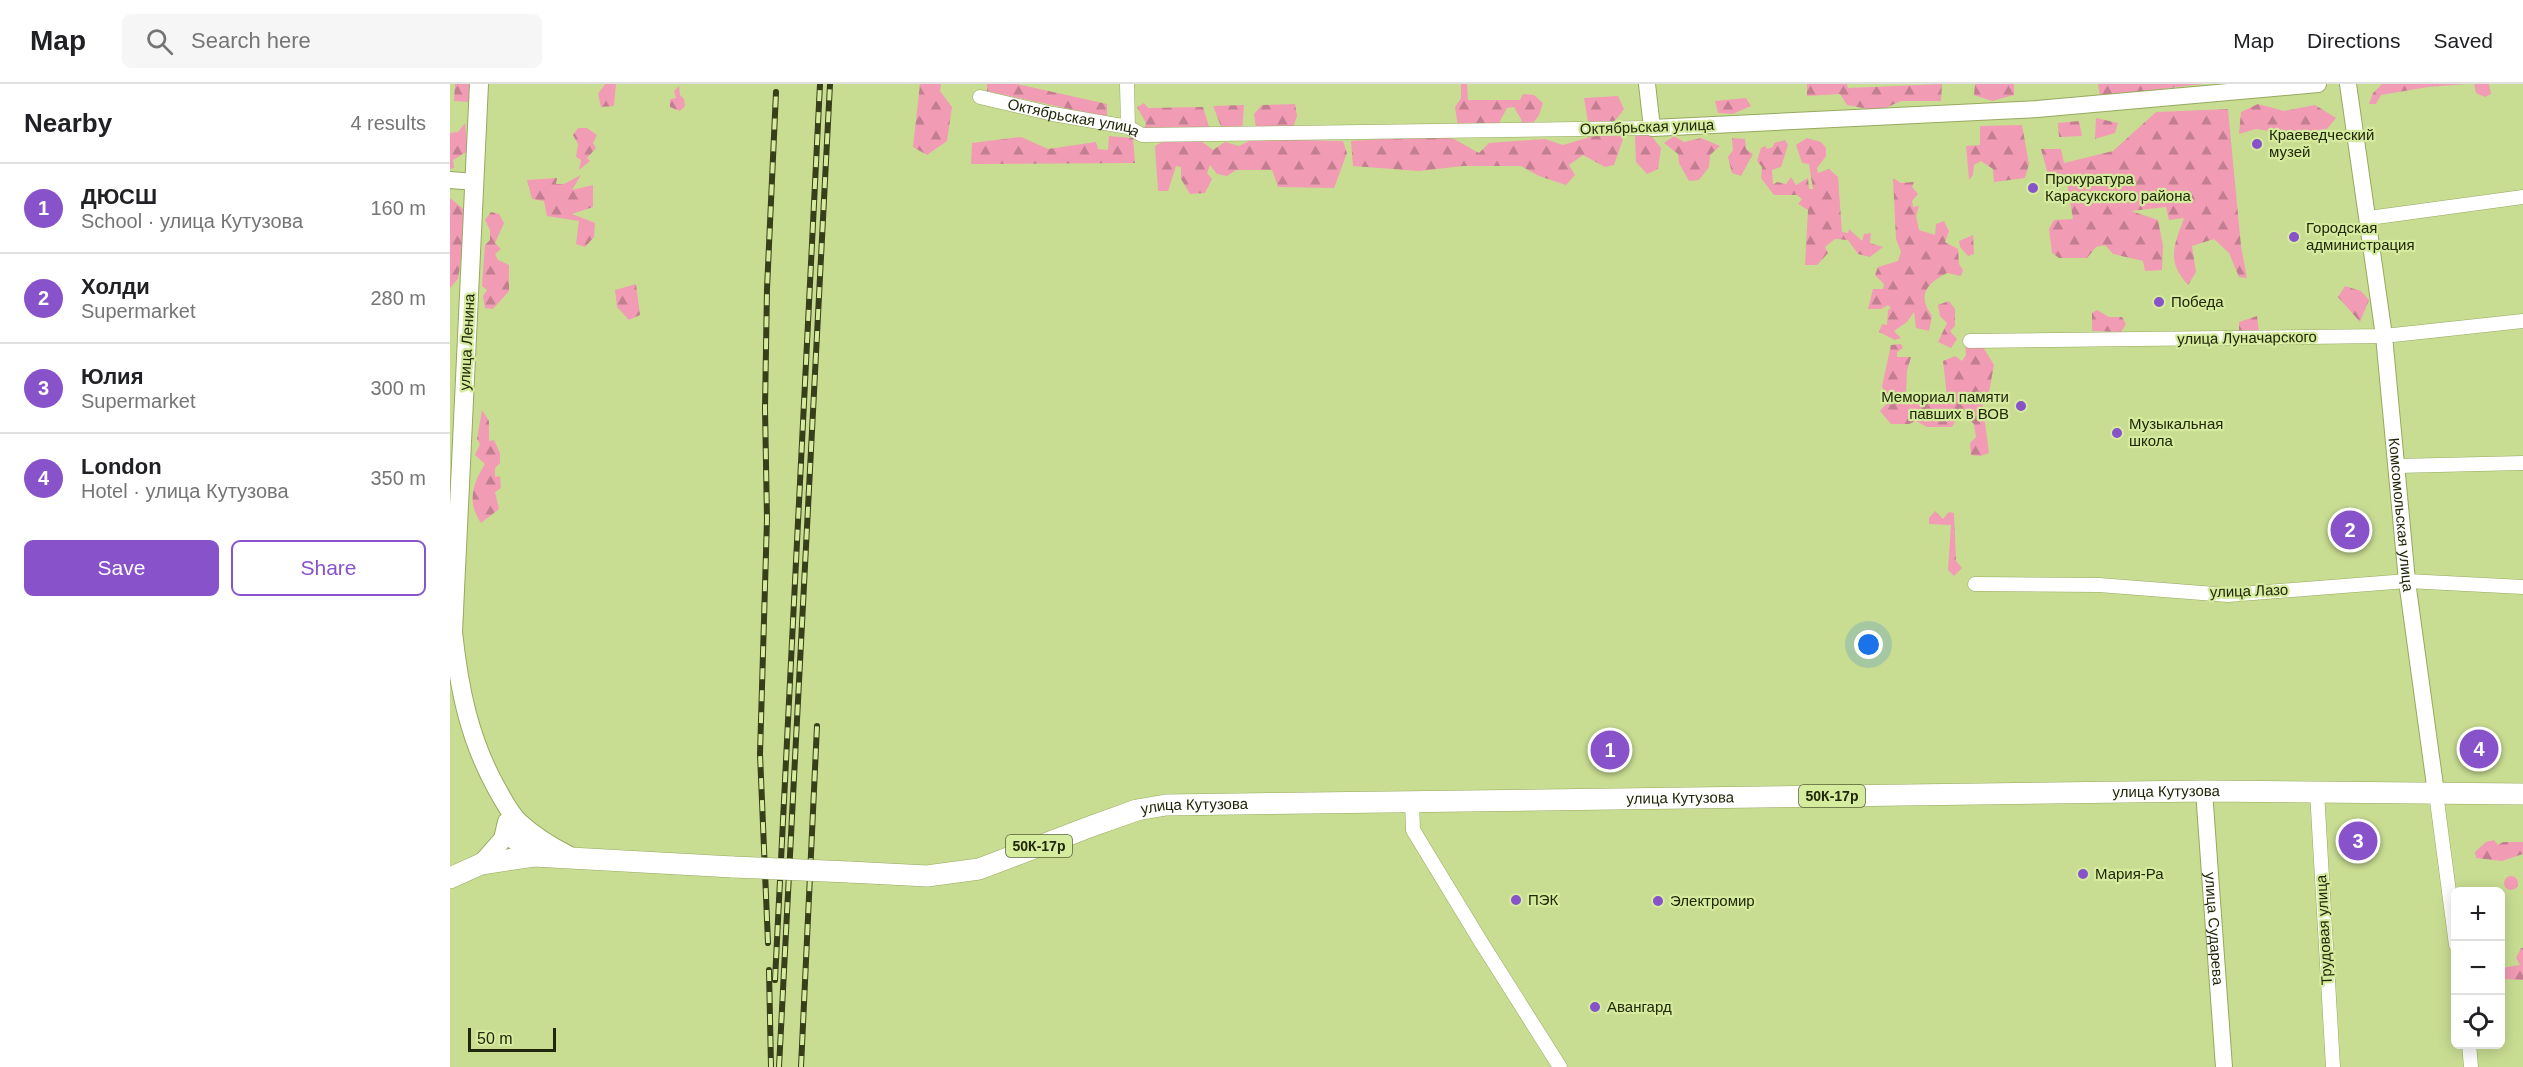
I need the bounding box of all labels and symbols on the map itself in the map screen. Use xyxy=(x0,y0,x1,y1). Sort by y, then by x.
street label: Октябрьская улица xyxy=(1006,95,1144,140)
street label: Октябрьская улица xyxy=(1580,116,1715,137)
place label: Краеведческий музей xyxy=(2269,126,2374,160)
marker: Краеведческий музей xyxy=(2250,137,2264,151)
place label: Прокуратура Карасукского района xyxy=(2045,170,2191,204)
marker: Прокуратура Карасукского района xyxy=(2026,181,2040,195)
place label: Городская администрация xyxy=(2306,219,2415,253)
marker: Городская администрация xyxy=(2287,230,2301,244)
street label: улица Ленина xyxy=(455,293,478,391)
place label: Победа xyxy=(2171,293,2224,310)
marker: Победа xyxy=(2152,295,2166,309)
street label: улица Луначарского xyxy=(2177,328,2317,347)
place label: Мемориал памяти павших в ВОВ xyxy=(1881,388,2009,422)
marker: Мемориал памяти павших в ВОВ xyxy=(2014,399,2028,413)
place label: Музыкальная школа xyxy=(2129,415,2223,449)
marker: Музыкальная школа xyxy=(2110,426,2124,440)
street label: Комсомольская улица xyxy=(2386,437,2417,593)
pin: 2 xyxy=(2330,508,2370,552)
street label: улица Лазо xyxy=(2209,581,2288,600)
your location xyxy=(1854,630,1883,659)
pin: 4 xyxy=(2460,726,2498,772)
pin: 1 xyxy=(1590,728,1630,772)
street label: улица Кутузова xyxy=(2112,782,2221,800)
road number: 50К-17р xyxy=(1799,785,1865,807)
street label: улица Кутузова xyxy=(1626,788,1735,807)
street label: улица Кутузова xyxy=(1139,795,1249,817)
pin: 3 xyxy=(2338,818,2378,864)
road number: 50К-17р xyxy=(1006,835,1072,857)
place label: Мария-Ра xyxy=(2095,865,2164,882)
marker: Мария-Ра xyxy=(2076,867,2090,881)
street label: улица Сударева xyxy=(2202,872,2227,986)
street label: Трудовая улица xyxy=(2312,874,2335,986)
place label: ПЭК xyxy=(1528,891,1559,908)
place label: Электромир xyxy=(1670,892,1755,909)
marker: ПЭК xyxy=(1509,893,1523,907)
marker: Электромир xyxy=(1651,894,1665,908)
place label: Авангард xyxy=(1607,998,1672,1015)
marker: Авангард xyxy=(1588,1000,1602,1014)
scale bar xyxy=(468,1025,556,1052)

